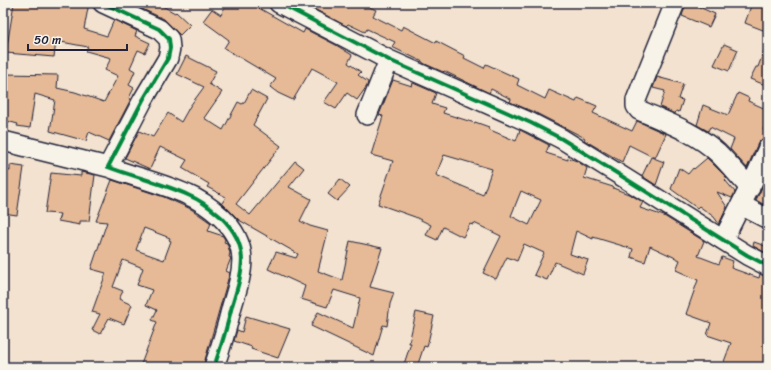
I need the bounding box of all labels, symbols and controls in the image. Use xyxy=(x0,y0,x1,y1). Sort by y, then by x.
scale bar xyxy=(28,26,127,52)
text: 50 m xyxy=(34,29,61,51)

